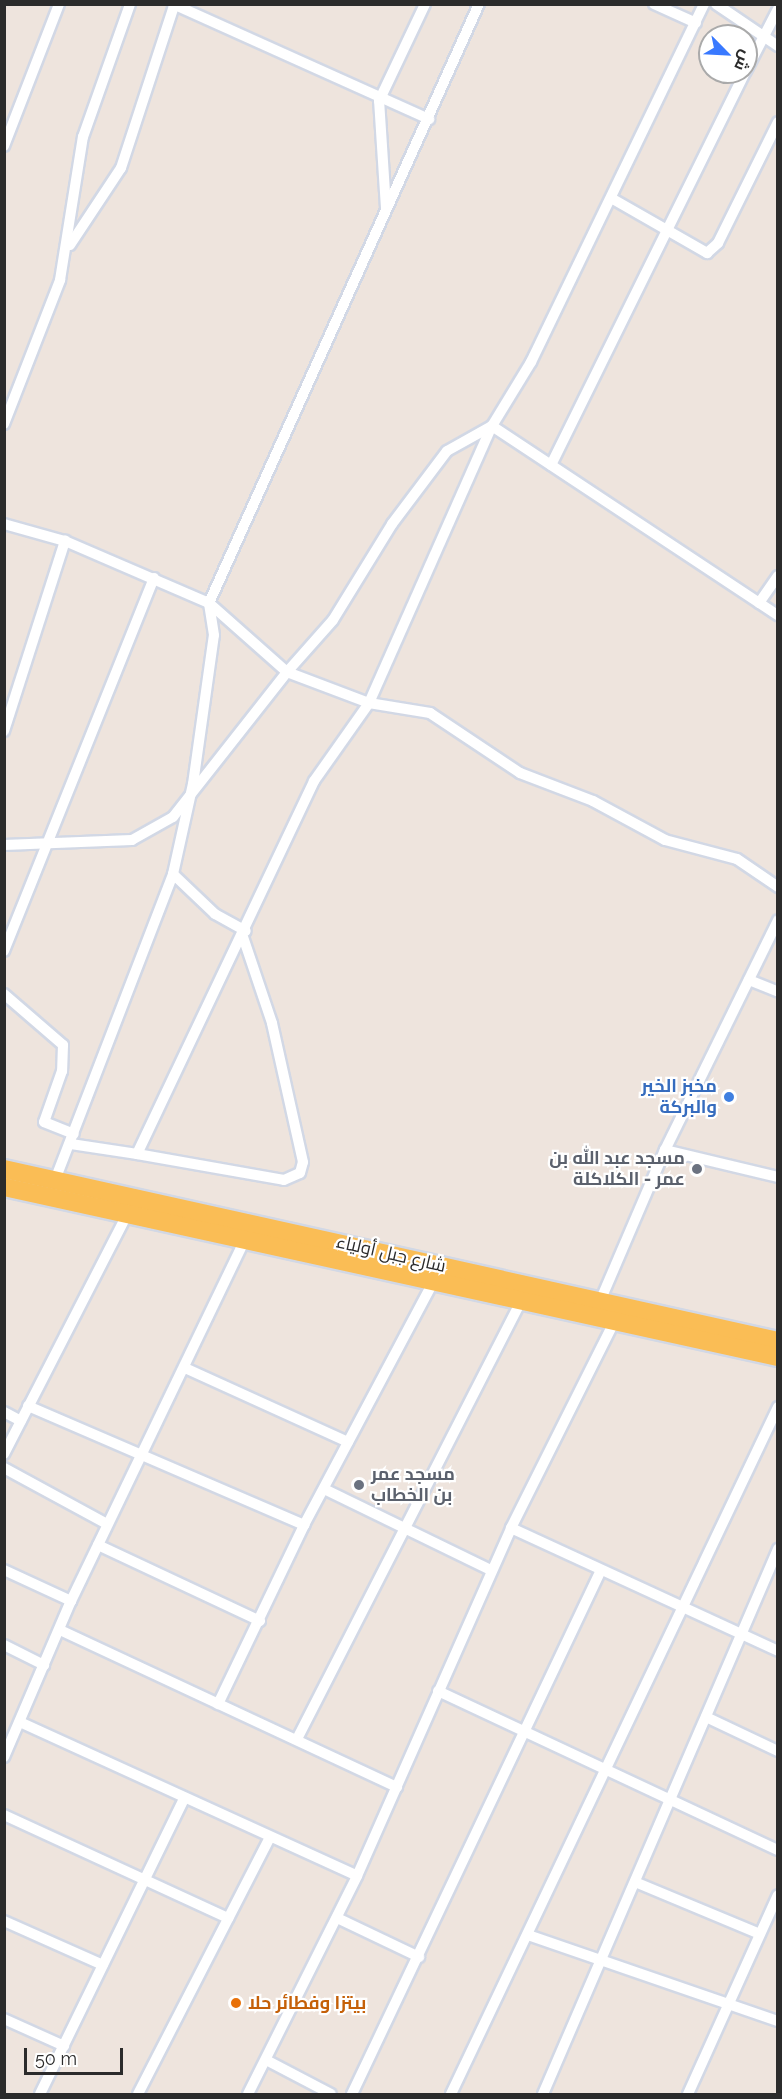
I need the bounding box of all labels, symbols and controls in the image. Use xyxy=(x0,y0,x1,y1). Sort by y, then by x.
north arrow xyxy=(698,24,758,84)
text: ش xyxy=(730,47,756,74)
place label: مخبز الخير والبركة xyxy=(641,1076,717,1118)
marker: مخبز الخير والبركة xyxy=(722,1090,736,1104)
place label: مسجد عبد الله بن عمر - الكلاكلة xyxy=(549,1148,685,1190)
marker: مسجد عبد الله بن عمر - الكلاكلة xyxy=(690,1162,704,1176)
street label: شارع جبل أولياء xyxy=(334,1231,448,1277)
place label: مسجد عمر بن الخطاب xyxy=(371,1464,455,1506)
marker: مسجد عمر بن الخطاب xyxy=(352,1478,366,1492)
place label: بيتزا وفطائر حلا xyxy=(248,1992,366,2014)
marker: بيتزا وفطائر حلا xyxy=(229,1996,243,2010)
scale bar xyxy=(27,2036,126,2074)
text: 50 m xyxy=(35,2048,77,2069)

